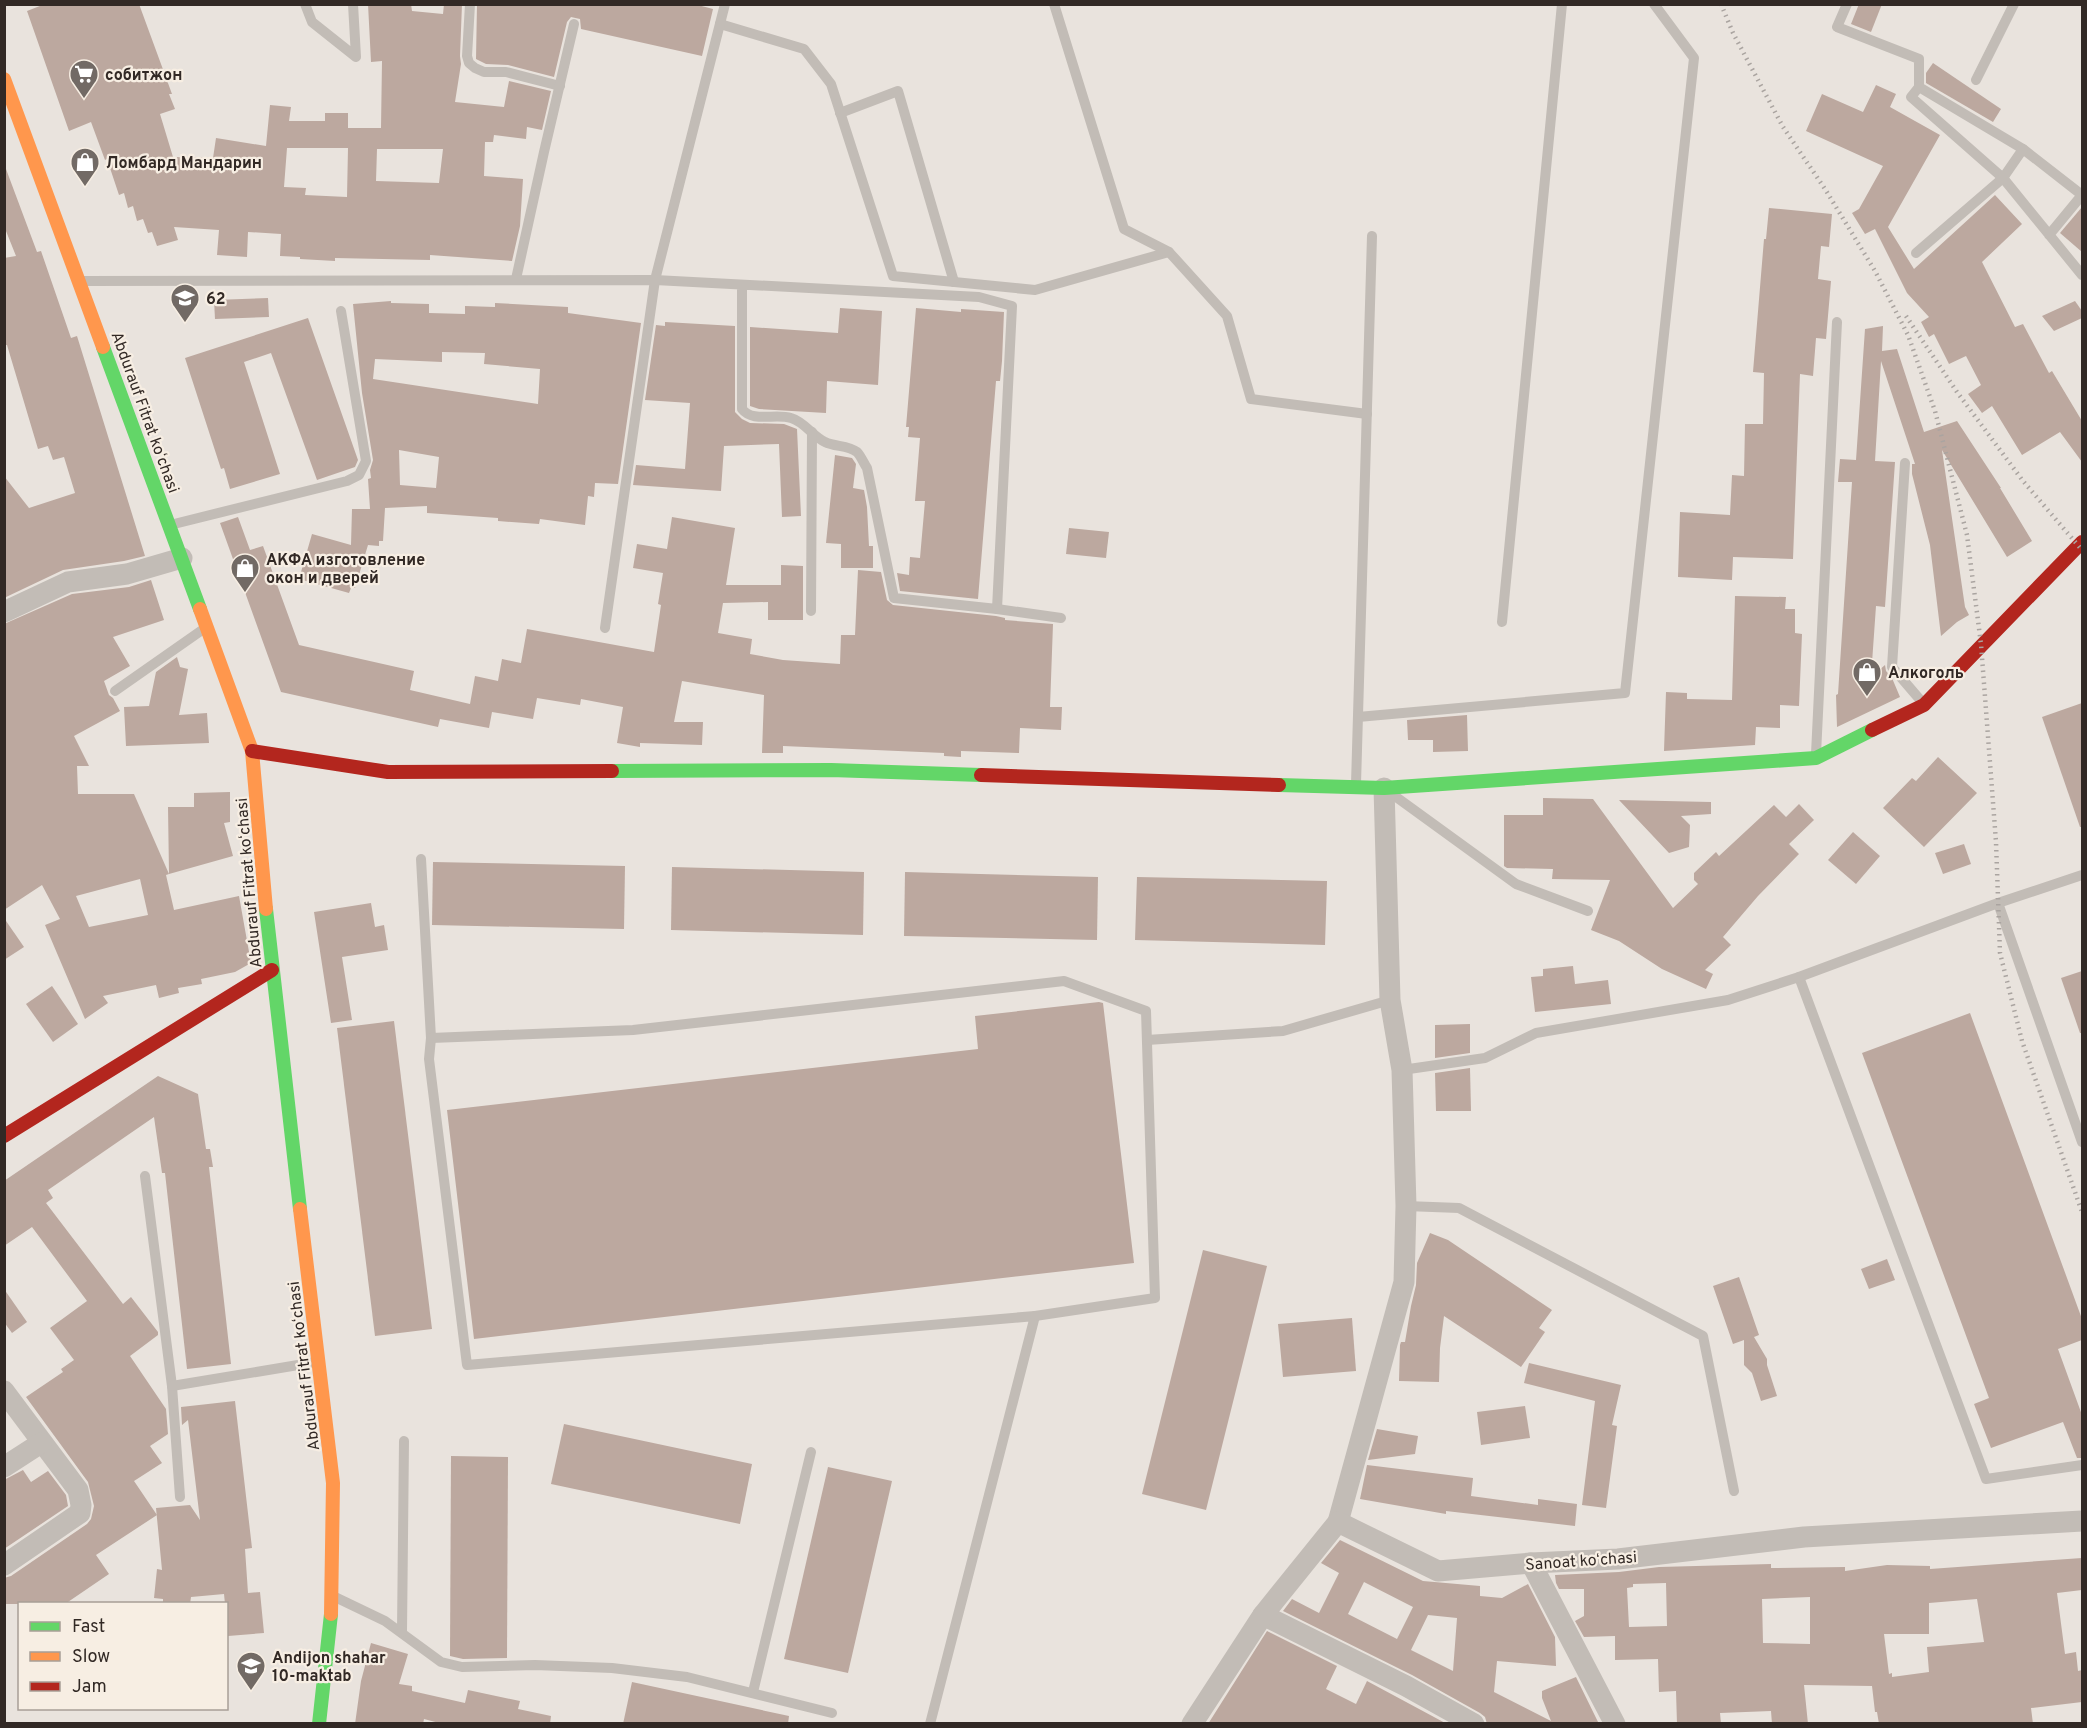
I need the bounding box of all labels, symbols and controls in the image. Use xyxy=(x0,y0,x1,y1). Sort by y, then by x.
supermarket icon: собитжон xyxy=(68,58,100,100)
place label: собитжон xyxy=(105,66,182,86)
shop icon: Ломбард Мандарин xyxy=(69,146,101,188)
place label: Ломбард Мандарин xyxy=(106,154,262,174)
school or university icon: 62 xyxy=(169,282,201,324)
place label: 62 xyxy=(206,290,226,310)
street label: Abdurauf Fitrat koʻchasi xyxy=(106,329,183,496)
place label: АКФА изготовление окон и дверей xyxy=(266,551,425,589)
shop icon: АКФА изготовление окон и дверей xyxy=(229,552,261,594)
shop icon: Алкоголь xyxy=(1851,656,1883,698)
place label: Алкоголь xyxy=(1888,664,1964,684)
street label: Abdurauf Fitrat koʻchasi xyxy=(233,797,267,969)
street label: Abdurauf Fitrat koʻchasi xyxy=(285,1280,325,1452)
street label: Sanoat koʻchasi xyxy=(1524,1548,1638,1576)
legend xyxy=(18,1602,228,1710)
text: Fast xyxy=(72,1616,105,1639)
text: Slow xyxy=(72,1646,110,1669)
place label: Andijon shahar 10-maktab xyxy=(272,1649,386,1687)
school or university icon: Andijon shahar 10-maktab xyxy=(235,1650,267,1692)
text: Jam xyxy=(72,1676,107,1699)

